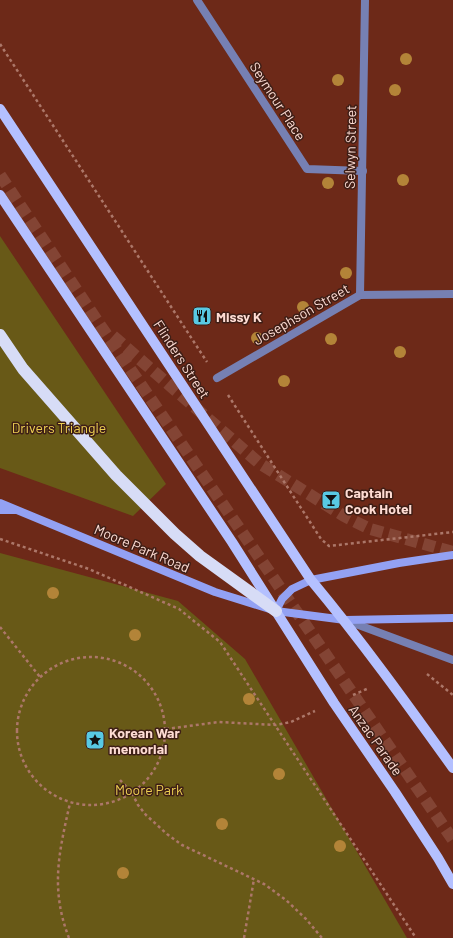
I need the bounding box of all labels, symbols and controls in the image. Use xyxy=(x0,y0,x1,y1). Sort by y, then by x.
street label: Seymour Place xyxy=(246,59,310,143)
street label: Selwyn Street xyxy=(341,105,359,189)
street label: Josephson Street xyxy=(250,280,352,348)
restaurant icon: Missy K xyxy=(191,305,213,327)
place label: Missy K xyxy=(216,308,262,325)
street label: Flinders Street xyxy=(150,317,214,401)
park label: Drivers Triangle xyxy=(12,419,106,436)
place label: Captain Cook Hotel xyxy=(345,484,412,517)
bar icon: Captain Cook Hotel xyxy=(320,489,342,511)
street label: Moore Park Road xyxy=(92,520,192,576)
street label: Anzac Parade xyxy=(345,701,407,779)
place label: Korean War memorial xyxy=(109,724,180,757)
place icon: Korean War memorial xyxy=(84,729,106,751)
park label: Moore Park xyxy=(115,781,183,798)

